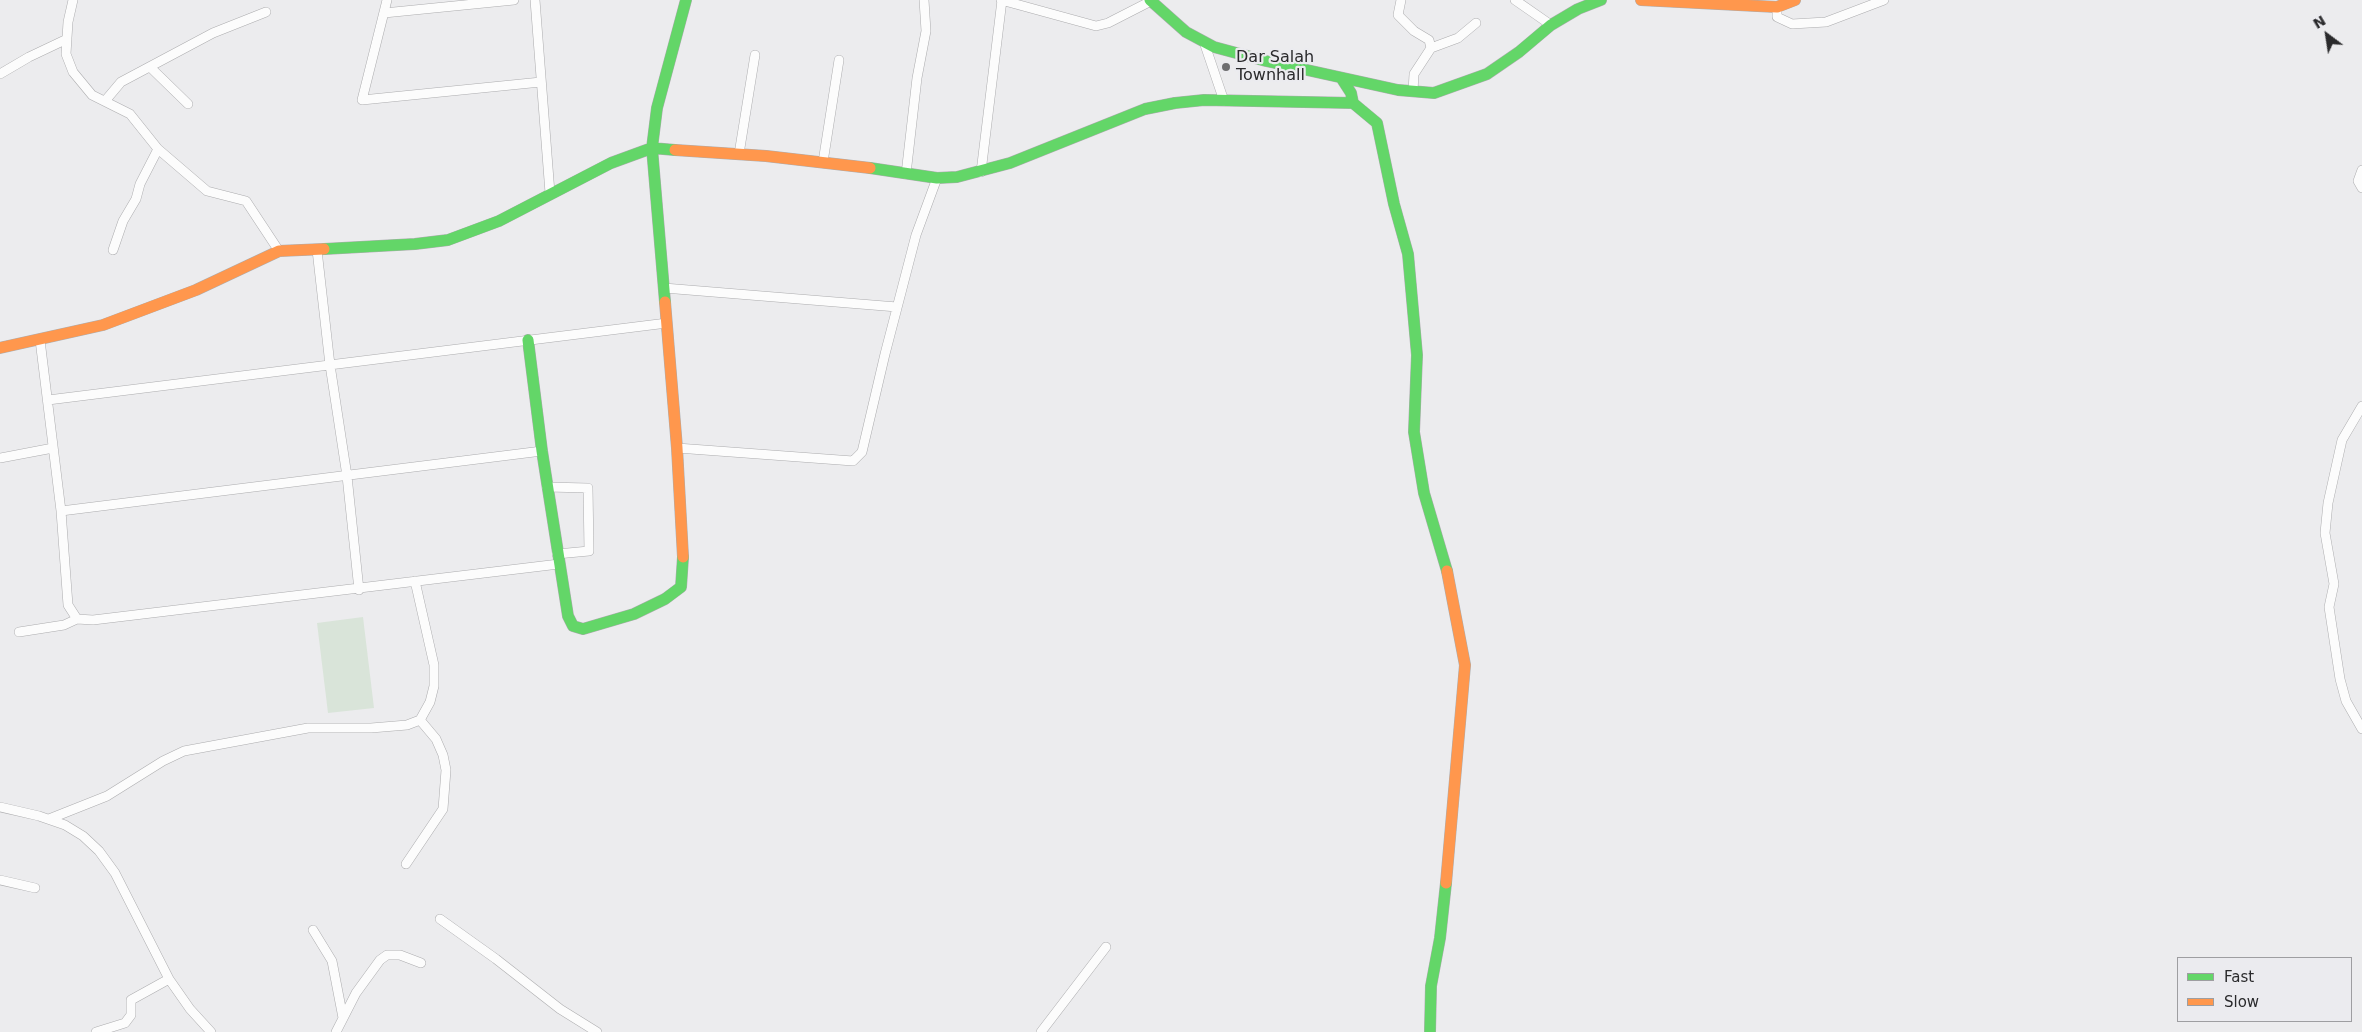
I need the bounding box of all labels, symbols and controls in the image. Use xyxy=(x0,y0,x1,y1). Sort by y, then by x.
north arrow xyxy=(2302,10,2352,60)
text: N xyxy=(2310,12,2328,32)
place label: Dar Salah Townhall xyxy=(1236,48,1314,86)
marker: Dar Salah Townhall xyxy=(1220,61,1232,73)
legend xyxy=(2177,957,2352,1022)
text: Fast xyxy=(2224,968,2254,986)
text: Slow xyxy=(2224,993,2259,1011)

